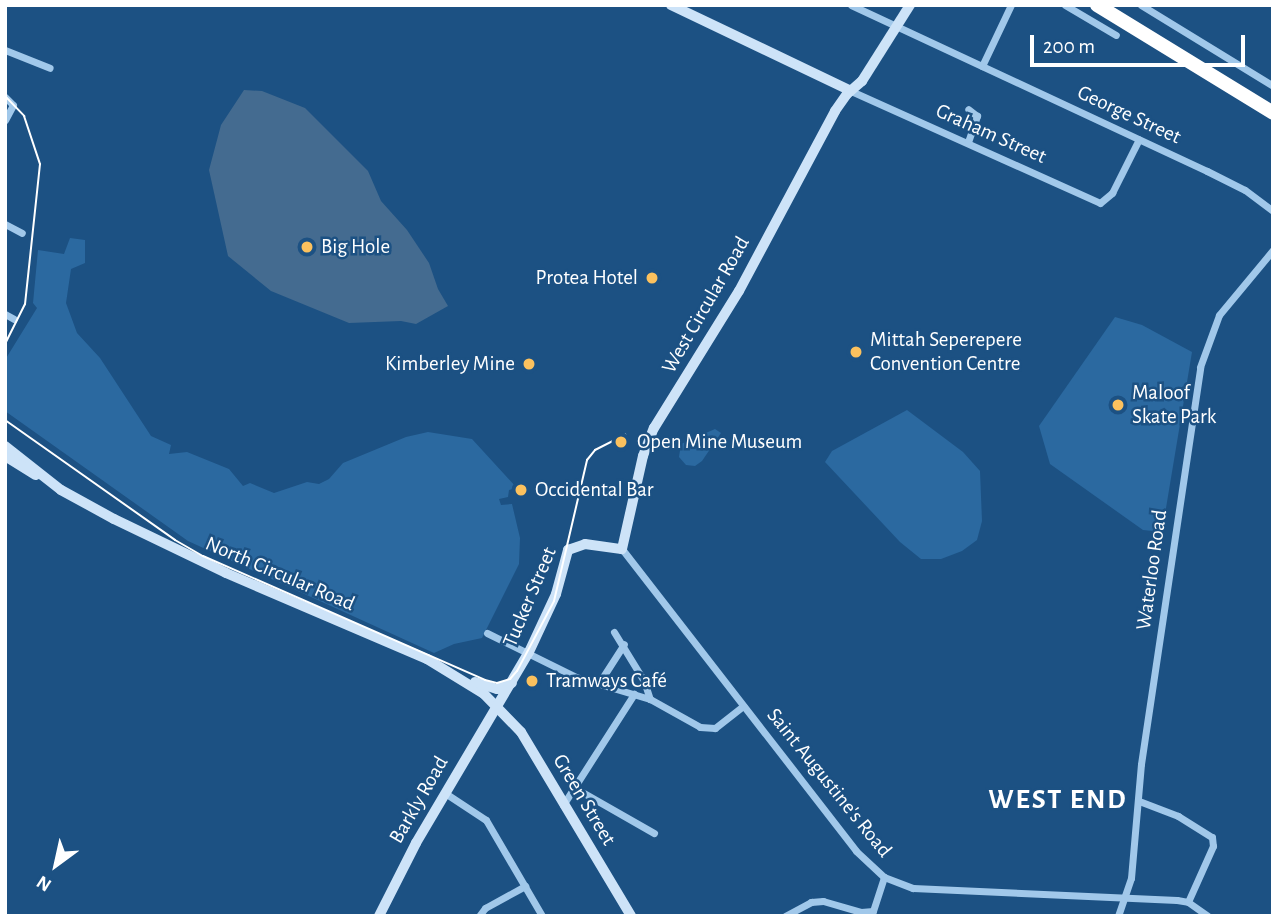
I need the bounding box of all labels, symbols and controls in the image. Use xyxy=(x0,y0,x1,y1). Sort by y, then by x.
scale bar xyxy=(1033,21,1248,65)
text: 200 m xyxy=(1043,36,1095,57)
street label: George Street xyxy=(1073,80,1185,150)
street label: Graham Street xyxy=(932,98,1050,170)
street label: West Circular Road xyxy=(657,232,755,378)
place label: Big Hole xyxy=(321,234,390,260)
marker: Big Hole xyxy=(299,239,315,255)
place label: Protea Hotel xyxy=(536,265,638,291)
marker: Protea Hotel xyxy=(644,270,660,286)
place label: Mittah Seperepere Convention Centre xyxy=(870,327,1022,377)
marker: Mittah Seperepere Convention Centre xyxy=(848,344,864,360)
place label: Kimberley Mine xyxy=(385,351,515,377)
marker: Kimberley Mine xyxy=(521,356,537,372)
place label: Maloof Skate Park xyxy=(1132,380,1216,430)
marker: Maloof Skate Park xyxy=(1110,397,1126,413)
place label: Open Mine Museum xyxy=(637,429,802,455)
marker: Open Mine Museum xyxy=(611,432,631,452)
place label: Occidental Bar xyxy=(535,477,654,503)
marker: Occidental Bar xyxy=(513,482,529,498)
street label: Waterloo Road xyxy=(1131,508,1173,632)
street label: North Circular Road xyxy=(201,531,359,617)
street label: Tucker Street xyxy=(498,543,562,651)
place label: Tramways Café xyxy=(546,668,667,694)
marker: Tramways Café xyxy=(524,673,540,689)
street label: Saint Augustine's Road xyxy=(761,703,897,863)
street label: Green Street xyxy=(547,750,621,850)
street label: Barkly Road xyxy=(384,752,454,848)
district label: WEST END xyxy=(989,783,1127,817)
north arrow xyxy=(21,830,91,900)
text: N xyxy=(34,871,55,895)

